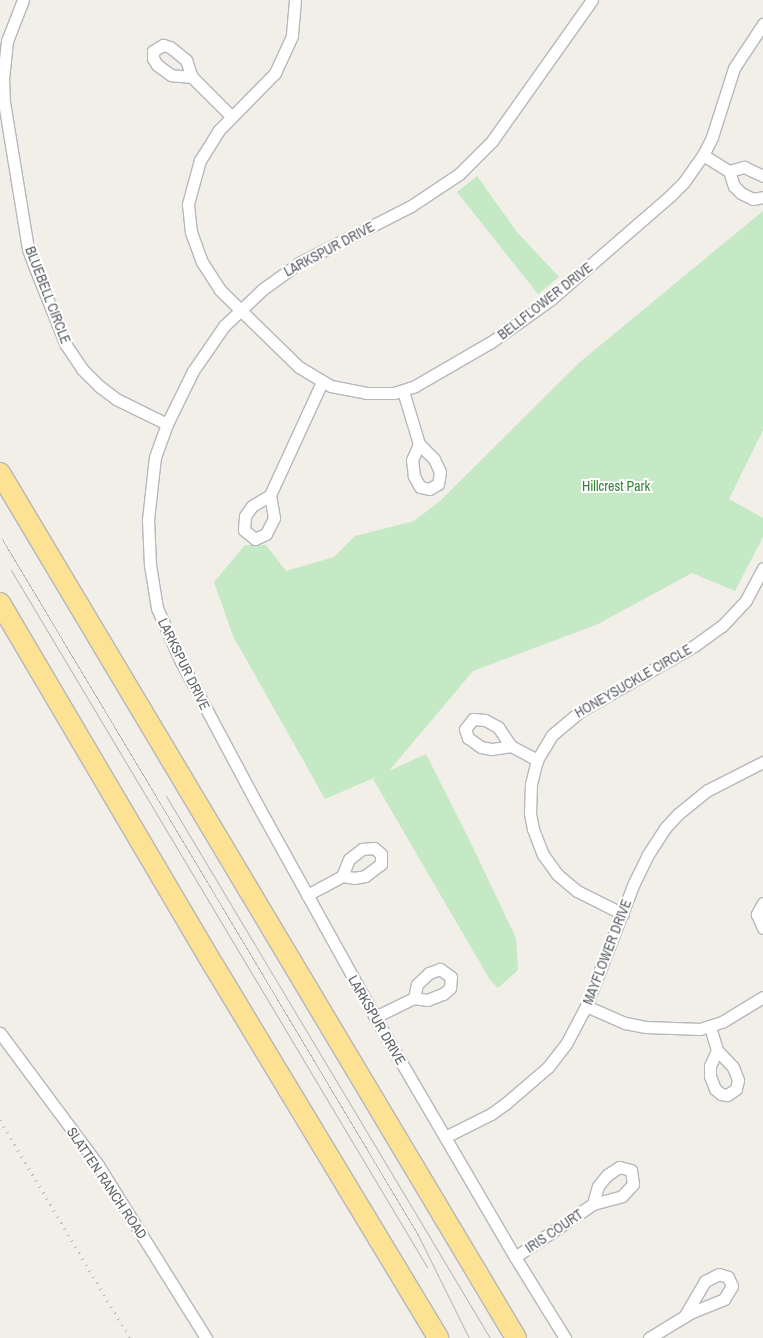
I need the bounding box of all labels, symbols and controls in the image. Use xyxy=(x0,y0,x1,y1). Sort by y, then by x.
street label: LARKSPUR DRIVE xyxy=(281,218,377,280)
street label: BLUEBELL CIRCLE xyxy=(22,244,74,346)
street label: BELLFLOWER DRIVE xyxy=(494,259,596,343)
park label: Hillcrest Park xyxy=(582,478,650,494)
street label: LARKSPUR DRIVE xyxy=(154,615,214,713)
street label: HONEYSUCKLE CIRCLE xyxy=(572,641,694,721)
street label: MAYFLOWER DRIVE xyxy=(579,897,635,1007)
street label: LARKSPUR DRIVE xyxy=(345,972,409,1068)
street label: SLATTEN RANCH ROAD xyxy=(63,1124,151,1242)
street label: IRIS COURT xyxy=(522,1206,586,1256)

